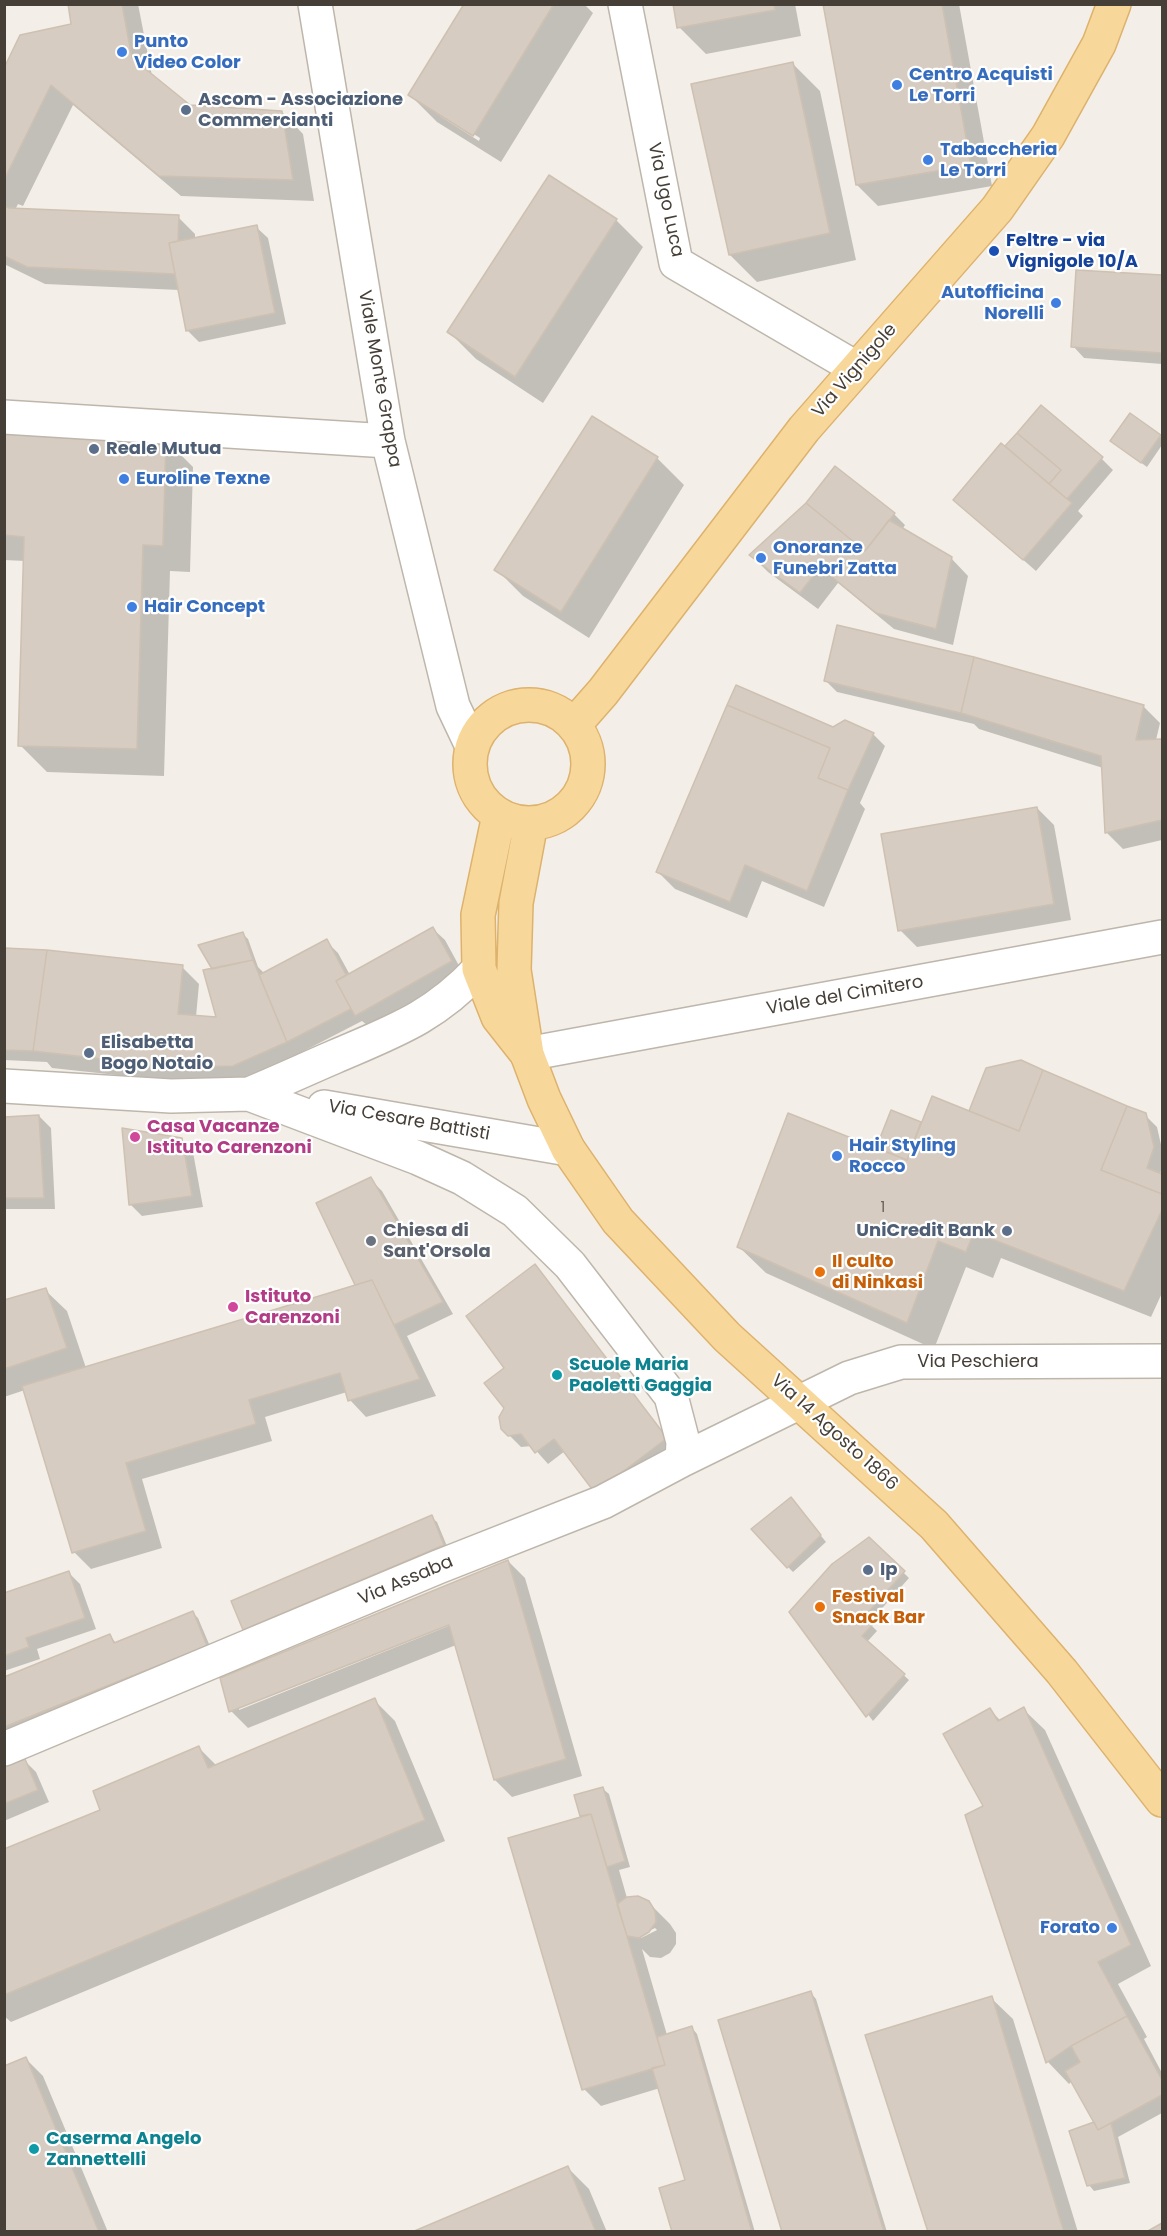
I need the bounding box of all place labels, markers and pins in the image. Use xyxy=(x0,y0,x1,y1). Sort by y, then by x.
place label: Punto Video Color xyxy=(134,31,241,74)
marker: Punto Video Color xyxy=(115,45,129,59)
place label: Centro Acquisti Le Torri xyxy=(909,64,1053,106)
marker: Centro Acquisti Le Torri xyxy=(890,78,904,92)
place label: Ascom - Associazione Commercianti xyxy=(198,89,403,132)
marker: Ascom - Associazione Commercianti xyxy=(179,103,193,117)
place label: Tabaccheria Le Torri xyxy=(940,139,1058,182)
marker: Tabaccheria Le Torri xyxy=(921,153,935,167)
place label: Feltre - via Vignigole 10/A xyxy=(1006,230,1138,272)
marker: Feltre - via Vignigole 10/A xyxy=(987,244,1001,258)
place label: Autofficina Norelli xyxy=(941,282,1044,324)
marker: Autofficina Norelli xyxy=(1049,296,1063,310)
place label: Reale Mutua xyxy=(106,438,222,460)
marker: Reale Mutua xyxy=(87,442,101,456)
place label: Euroline Texne xyxy=(136,468,270,490)
marker: Euroline Texne xyxy=(117,472,131,486)
place label: Onoranze Funebri Zatta xyxy=(773,537,897,580)
marker: Onoranze Funebri Zatta xyxy=(754,551,768,565)
place label: Hair Concept xyxy=(144,596,265,618)
marker: Hair Concept xyxy=(125,600,139,614)
place label: Elisabetta Bogo Notaio xyxy=(101,1032,213,1074)
marker: Elisabetta Bogo Notaio xyxy=(82,1046,96,1060)
place label: Casa Vacanze Istituto Carenzoni xyxy=(147,1116,312,1158)
marker: Casa Vacanze Istituto Carenzoni xyxy=(128,1130,142,1144)
place label: Hair Styling Rocco xyxy=(849,1135,956,1178)
marker: Hair Styling Rocco xyxy=(830,1149,844,1163)
place label: Chiesa di Sant'Orsola xyxy=(383,1220,491,1262)
place label: UniCredit Bank xyxy=(856,1220,995,1242)
marker: UniCredit Bank xyxy=(1000,1224,1014,1238)
marker: Chiesa di Sant'Orsola xyxy=(364,1234,378,1248)
place label: Il culto di Ninkasi xyxy=(832,1251,923,1294)
marker: Il culto di Ninkasi xyxy=(813,1265,827,1279)
place label: Istituto Carenzoni xyxy=(245,1286,340,1328)
marker: Istituto Carenzoni xyxy=(226,1300,240,1314)
place label: Scuole Maria Paoletti Gaggia xyxy=(569,1354,712,1396)
marker: Scuole Maria Paoletti Gaggia xyxy=(550,1368,564,1382)
place label: Ip xyxy=(880,1559,898,1581)
marker: Ip xyxy=(861,1563,875,1577)
place label: Festival Snack Bar xyxy=(832,1586,925,1628)
marker: Festival Snack Bar xyxy=(813,1600,827,1614)
place label: Forato xyxy=(1040,1917,1100,1939)
marker: Forato xyxy=(1105,1921,1119,1935)
place label: Caserma Angelo Zannettelli xyxy=(46,2128,201,2170)
marker: Caserma Angelo Zannettelli xyxy=(27,2142,41,2156)

